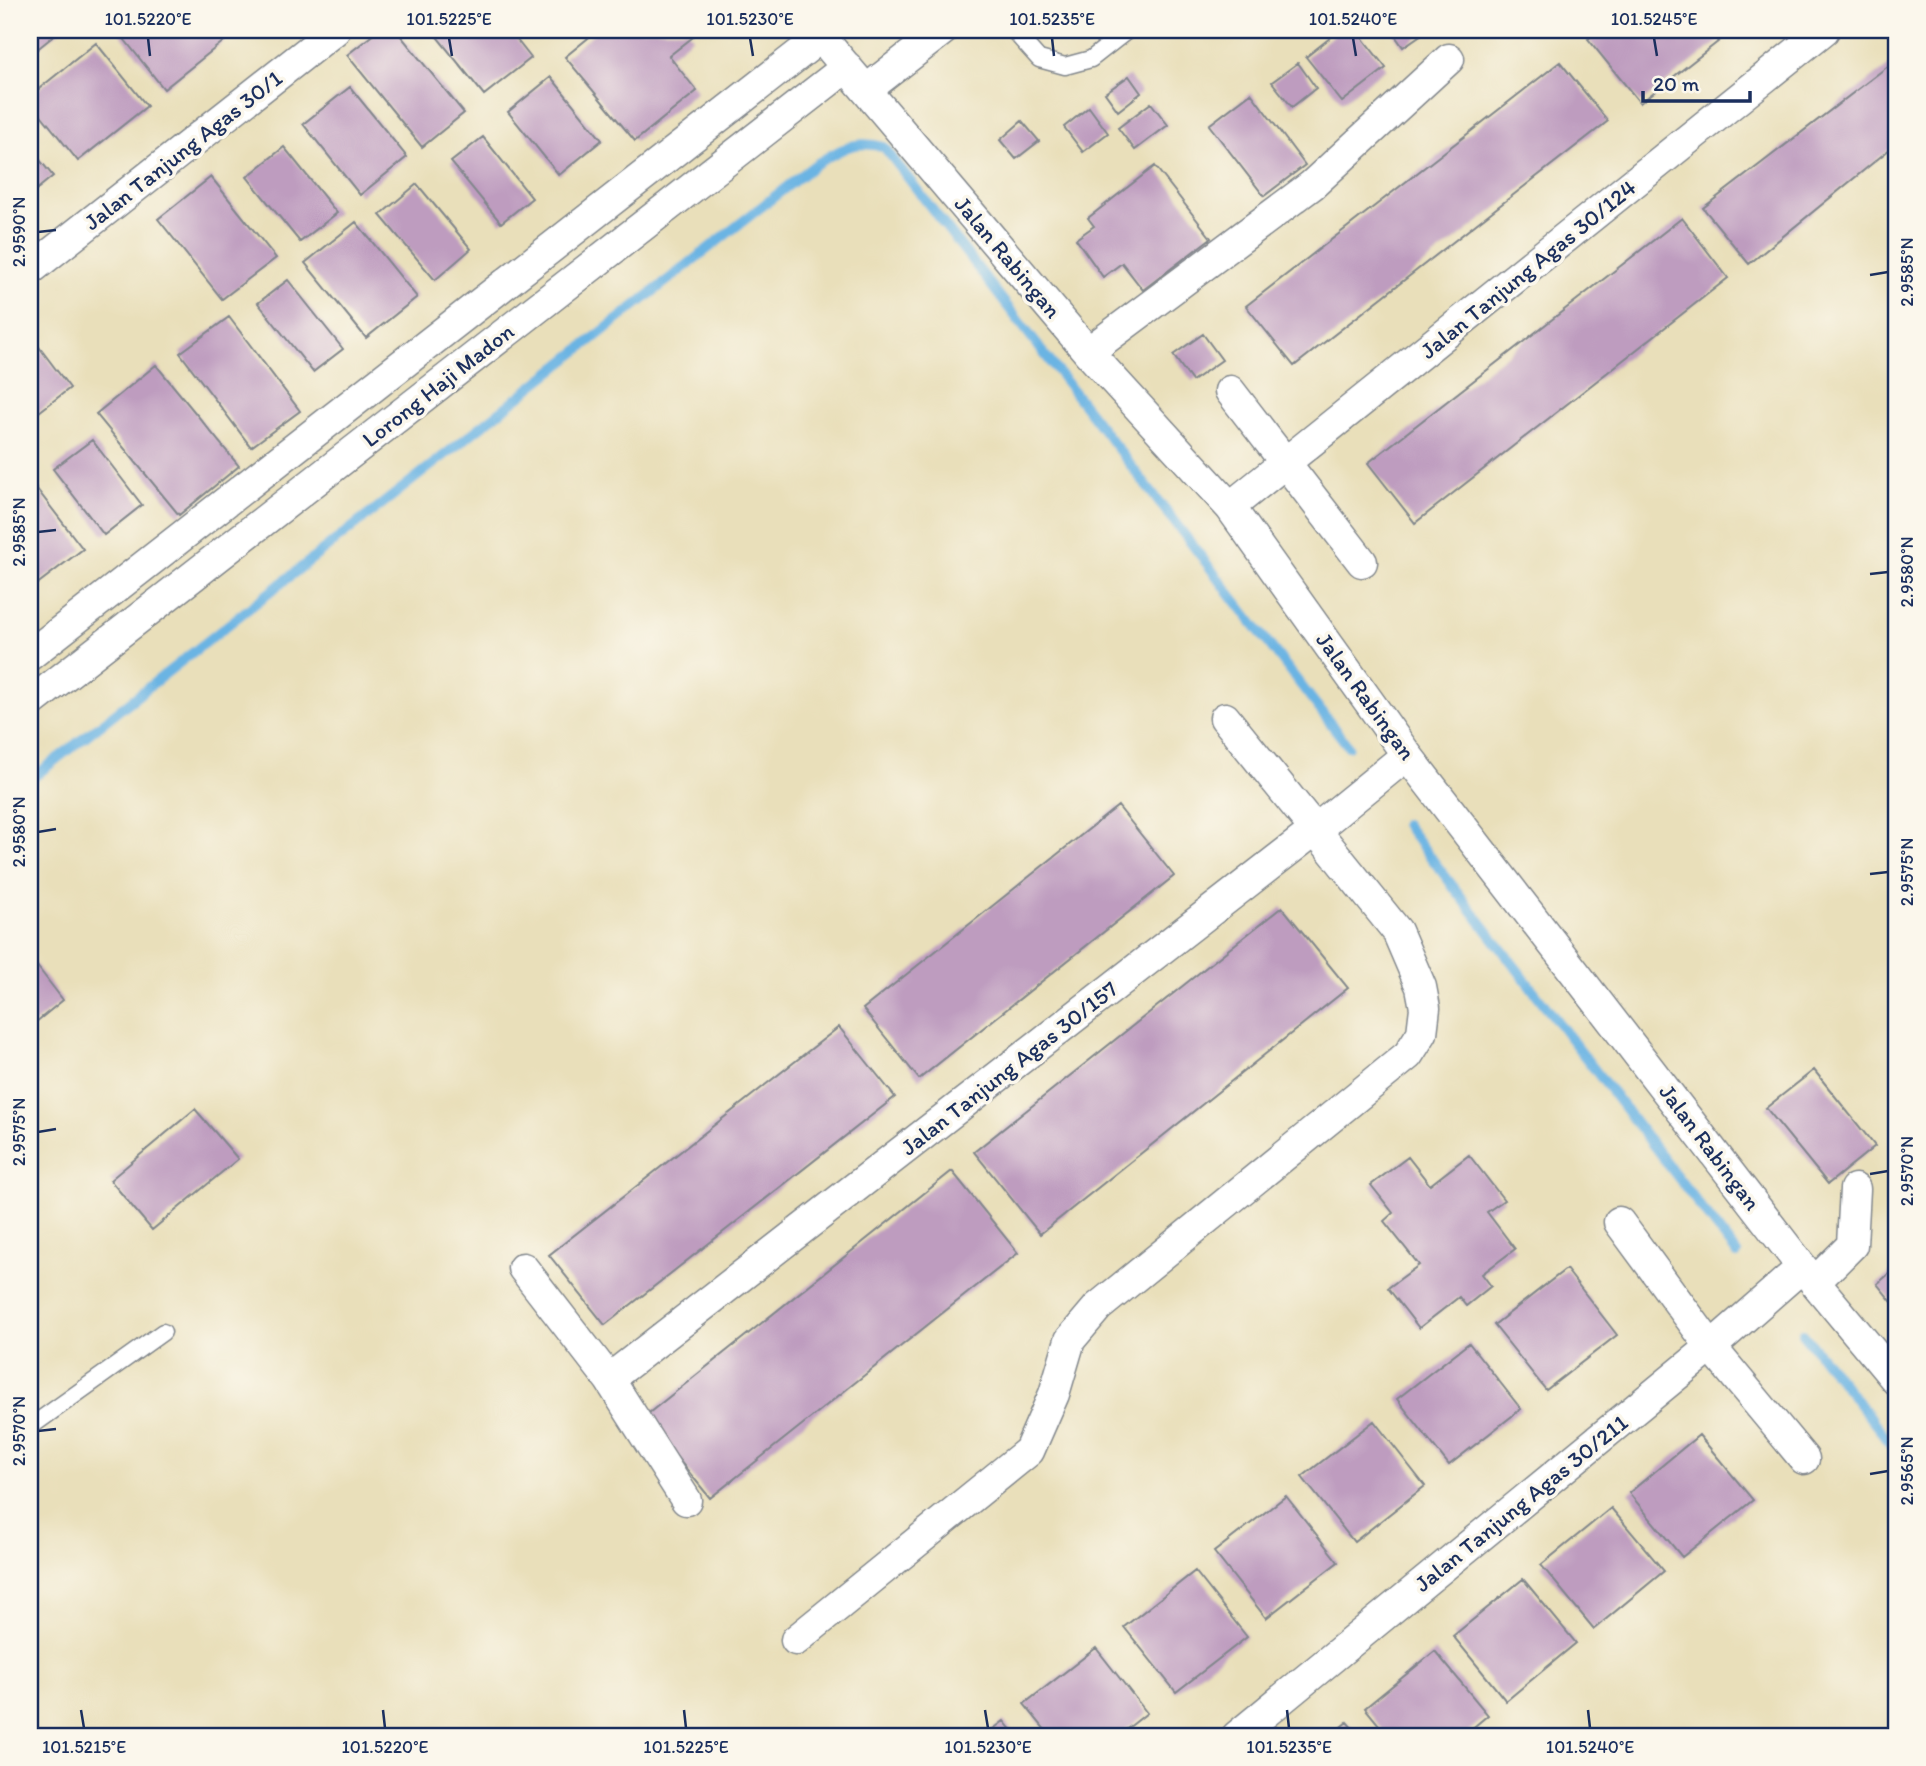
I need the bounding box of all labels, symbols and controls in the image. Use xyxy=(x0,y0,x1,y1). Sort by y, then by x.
text: 101.5220°E xyxy=(105,8,192,30)
text: 101.5225°E xyxy=(406,8,492,30)
text: 101.5230°E xyxy=(706,8,794,30)
text: 101.5235°E xyxy=(1009,8,1095,30)
text: 101.5240°E xyxy=(1309,8,1397,30)
text: 101.5245°E xyxy=(1611,8,1697,30)
scale bar xyxy=(1643,60,1749,104)
street label: Jalan Tanjung Agas 30/1 xyxy=(78,64,288,236)
text: 20 m xyxy=(1653,71,1700,96)
street label: Jalan Tanjung Agas 30/124 xyxy=(1414,173,1642,365)
street label: Jalan Rabingan xyxy=(949,190,1067,324)
text: 2.9590°N xyxy=(8,197,30,267)
text: 2.9585°N xyxy=(1896,237,1918,307)
street label: Lorong Haji Madon xyxy=(357,317,519,453)
text: 2.9585°N xyxy=(8,497,30,567)
text: 2.9580°N xyxy=(1896,536,1918,608)
street label: Jalan Rabingan xyxy=(1310,627,1422,765)
text: 2.9580°N xyxy=(8,796,30,868)
text: 2.9575°N xyxy=(1896,838,1918,906)
street label: Jalan Tanjung Agas 30/157 xyxy=(895,975,1123,1161)
street label: Jalan Rabingan xyxy=(1653,1078,1767,1216)
text: 2.9575°N xyxy=(8,1098,30,1166)
text: 2.9570°N xyxy=(1896,1136,1918,1206)
text: 2.9570°N xyxy=(8,1396,30,1466)
street label: Jalan Tanjung Agas 30/211 xyxy=(1409,1408,1634,1598)
text: 2.9565°N xyxy=(1896,1436,1918,1506)
text: 101.5215°E xyxy=(42,1736,126,1758)
text: 101.5220°E xyxy=(342,1736,429,1758)
text: 101.5225°E xyxy=(643,1736,729,1758)
text: 101.5230°E xyxy=(944,1736,1032,1758)
text: 101.5235°E xyxy=(1246,1736,1332,1758)
text: 101.5240°E xyxy=(1546,1736,1634,1758)

